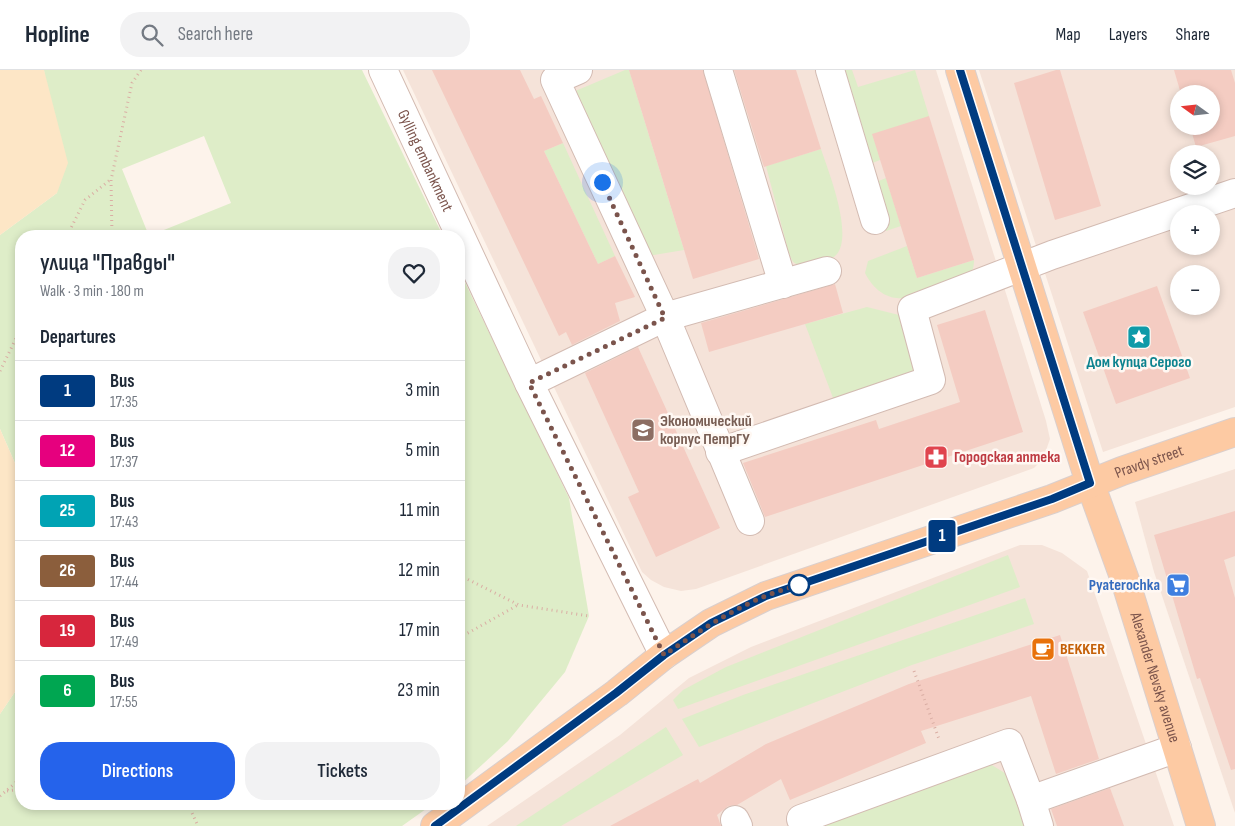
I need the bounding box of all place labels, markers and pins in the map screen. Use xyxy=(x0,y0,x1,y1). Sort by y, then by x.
place icon: Дом купца Серого xyxy=(1126,324,1152,350)
place label: Дом купца Серого xyxy=(1086,353,1192,372)
place label: Экономический корпус ПетрГУ xyxy=(660,412,752,449)
school or university icon: Экономический корпус ПетрГУ xyxy=(630,417,656,443)
pharmacy icon: Городская аптека xyxy=(923,444,949,470)
place label: Городская аптека xyxy=(954,448,1060,467)
supermarket icon: Pyaterochka xyxy=(1165,572,1191,598)
unlabelled marker xyxy=(788,574,810,596)
place label: Pyaterochka xyxy=(1089,576,1160,595)
cafe icon: BEKKER xyxy=(1030,636,1056,662)
place label: BEKKER xyxy=(1060,640,1105,659)

